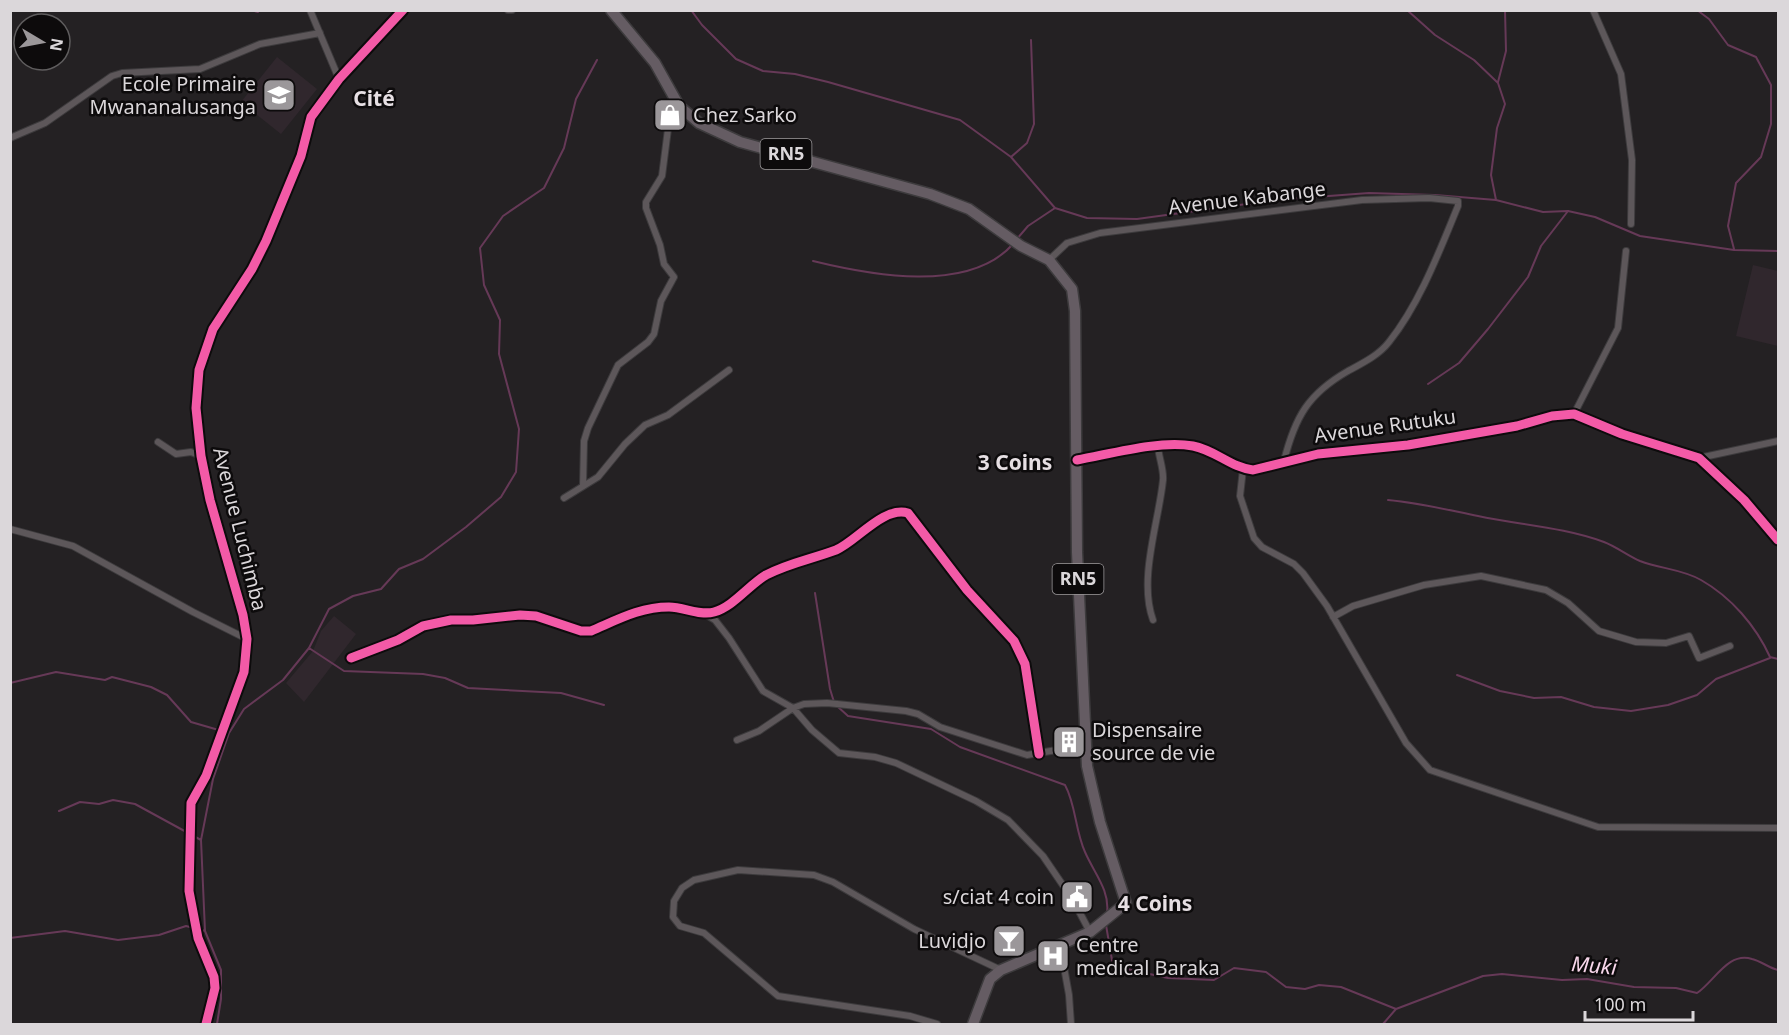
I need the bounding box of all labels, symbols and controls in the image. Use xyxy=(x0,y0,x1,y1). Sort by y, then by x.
north arrow xyxy=(12,12,72,72)
text: N xyxy=(45,36,69,53)
place label: Ecole Primaire Mwananalusanga xyxy=(90,70,256,120)
school or university icon: Ecole Primaire Mwananalusanga xyxy=(261,77,297,113)
district label: Cité xyxy=(353,84,395,112)
shop icon: Chez Sarko xyxy=(652,97,688,133)
place label: Chez Sarko xyxy=(693,101,797,128)
road number: RN5 xyxy=(760,139,812,169)
street label: Avenue Kabange xyxy=(1167,174,1327,221)
street label: Avenue Rutuku xyxy=(1312,402,1458,449)
street label: Avenue Luchimba xyxy=(207,444,274,613)
district label: 3 Coins xyxy=(978,448,1052,476)
road number: RN5 xyxy=(1052,564,1104,594)
place label: Dispensaire source de vie xyxy=(1092,716,1215,766)
building icon: Dispensaire source de vie xyxy=(1051,724,1087,760)
public building icon: s/ciat 4 coin xyxy=(1059,879,1095,915)
place label: s/ciat 4 coin xyxy=(943,883,1054,910)
district label: 4 Coins xyxy=(1118,889,1192,917)
bar icon: Luvidjo xyxy=(991,923,1027,959)
place label: Luvidjo xyxy=(918,927,986,954)
place label: Centre medical Baraka xyxy=(1076,931,1220,981)
hospital icon: Centre medical Baraka xyxy=(1035,938,1071,974)
water label: Muki xyxy=(1570,949,1619,981)
scale bar xyxy=(1585,984,1693,1022)
text: 100 m xyxy=(1594,992,1646,1016)

